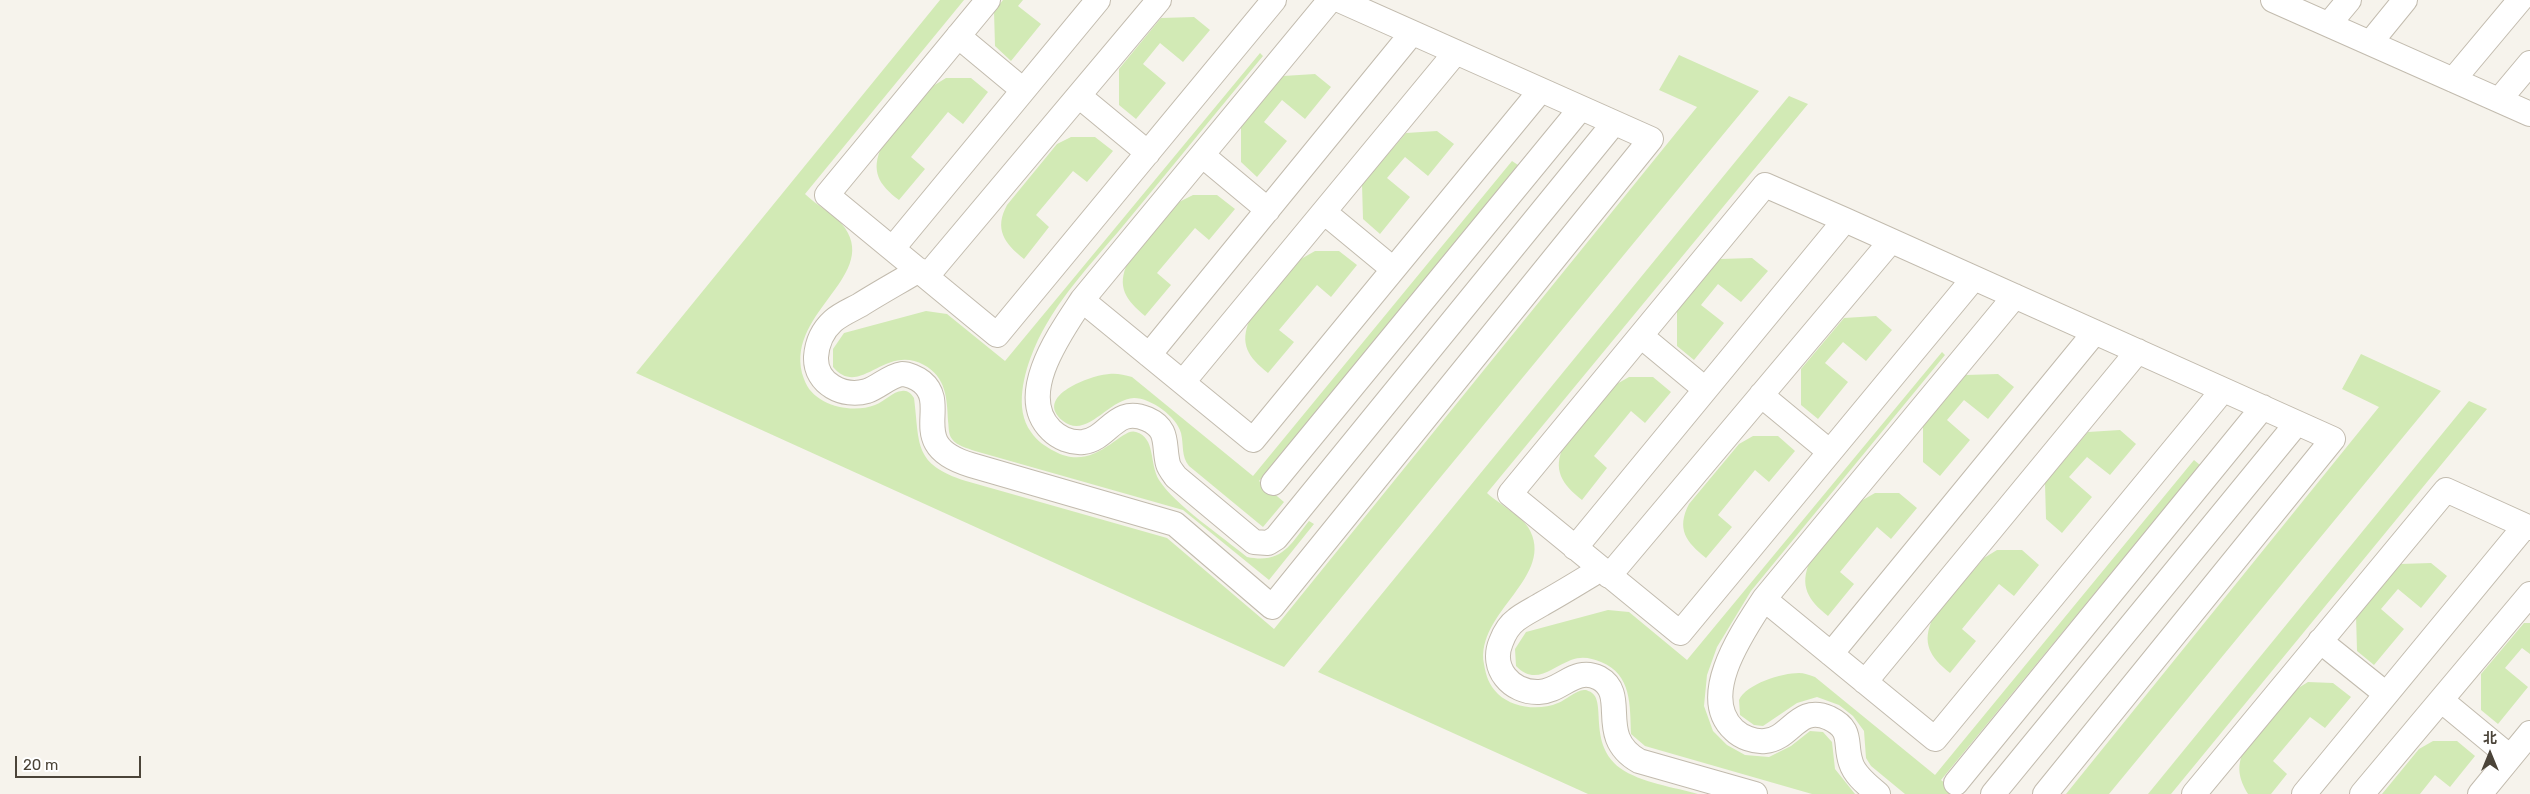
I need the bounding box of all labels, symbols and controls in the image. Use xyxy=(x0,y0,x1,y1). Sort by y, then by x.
north arrow xyxy=(2465,729,2515,779)
text: 北 xyxy=(2483,730,2497,747)
scale bar xyxy=(18,746,144,778)
text: 20 m xyxy=(23,756,58,774)

